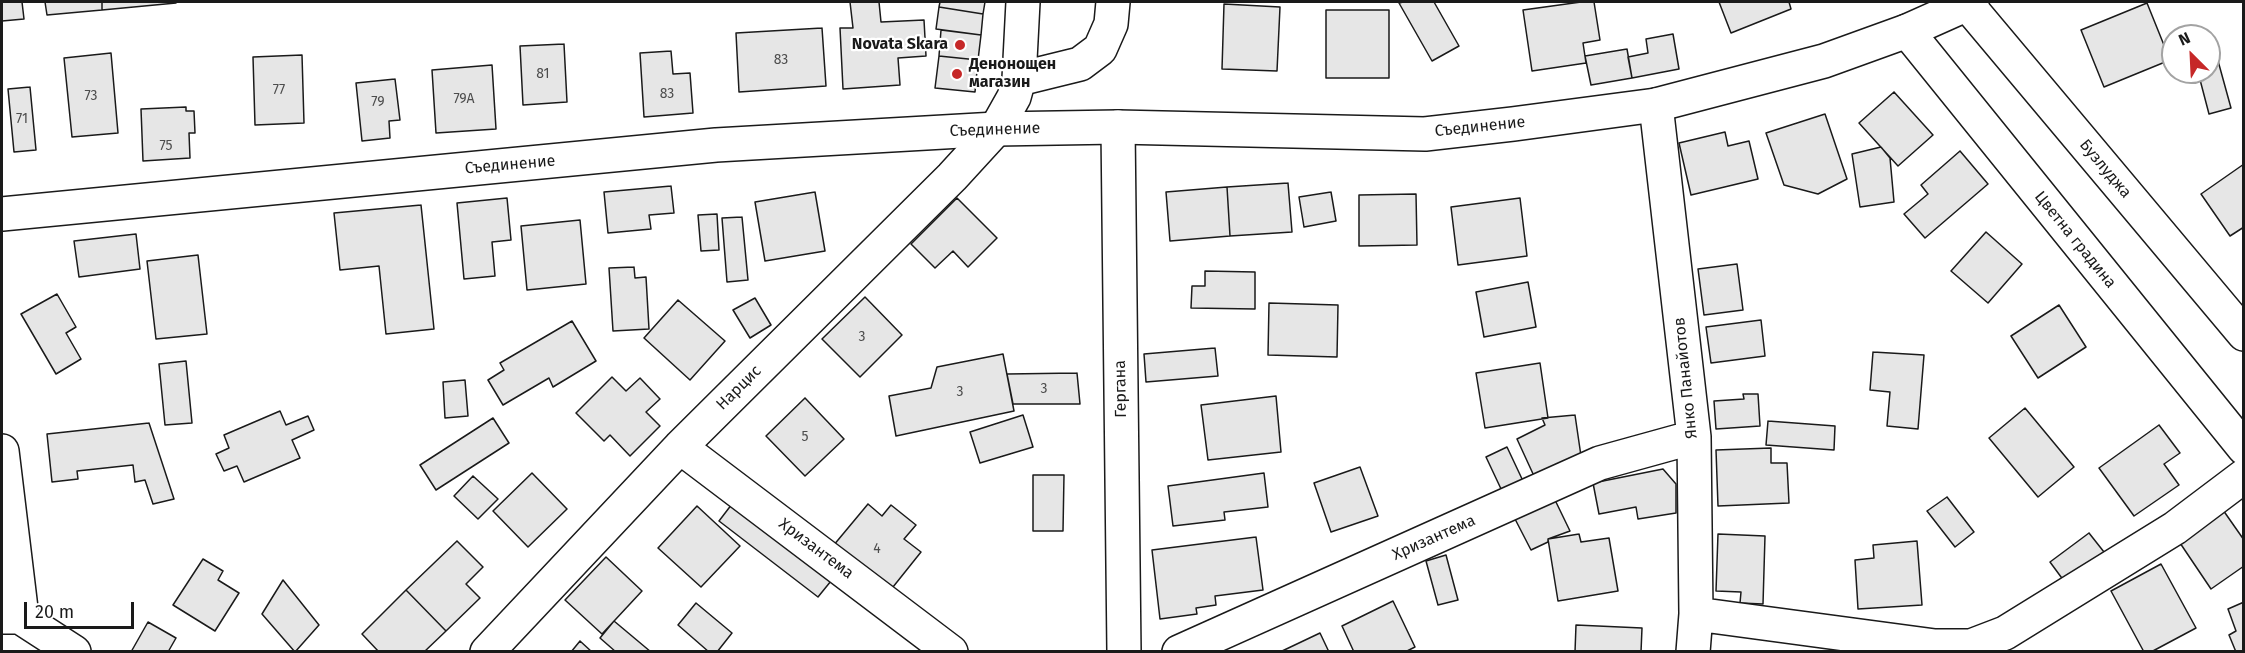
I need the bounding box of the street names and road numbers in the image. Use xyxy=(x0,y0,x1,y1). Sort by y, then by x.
street label: Съединение xyxy=(1434,113,1526,141)
street label: Съединение xyxy=(949,119,1041,141)
street label: Бузлуджа xyxy=(2075,136,2135,202)
street label: Съединение xyxy=(464,151,556,179)
street label: Цветна градина xyxy=(2030,188,2120,292)
street label: Янко Панайотов xyxy=(1670,316,1702,440)
street label: Гергана xyxy=(1111,360,1131,418)
street label: Нарцис xyxy=(713,362,765,414)
street label: Хризантема xyxy=(1390,511,1478,565)
street label: Хризантема xyxy=(775,515,857,583)

